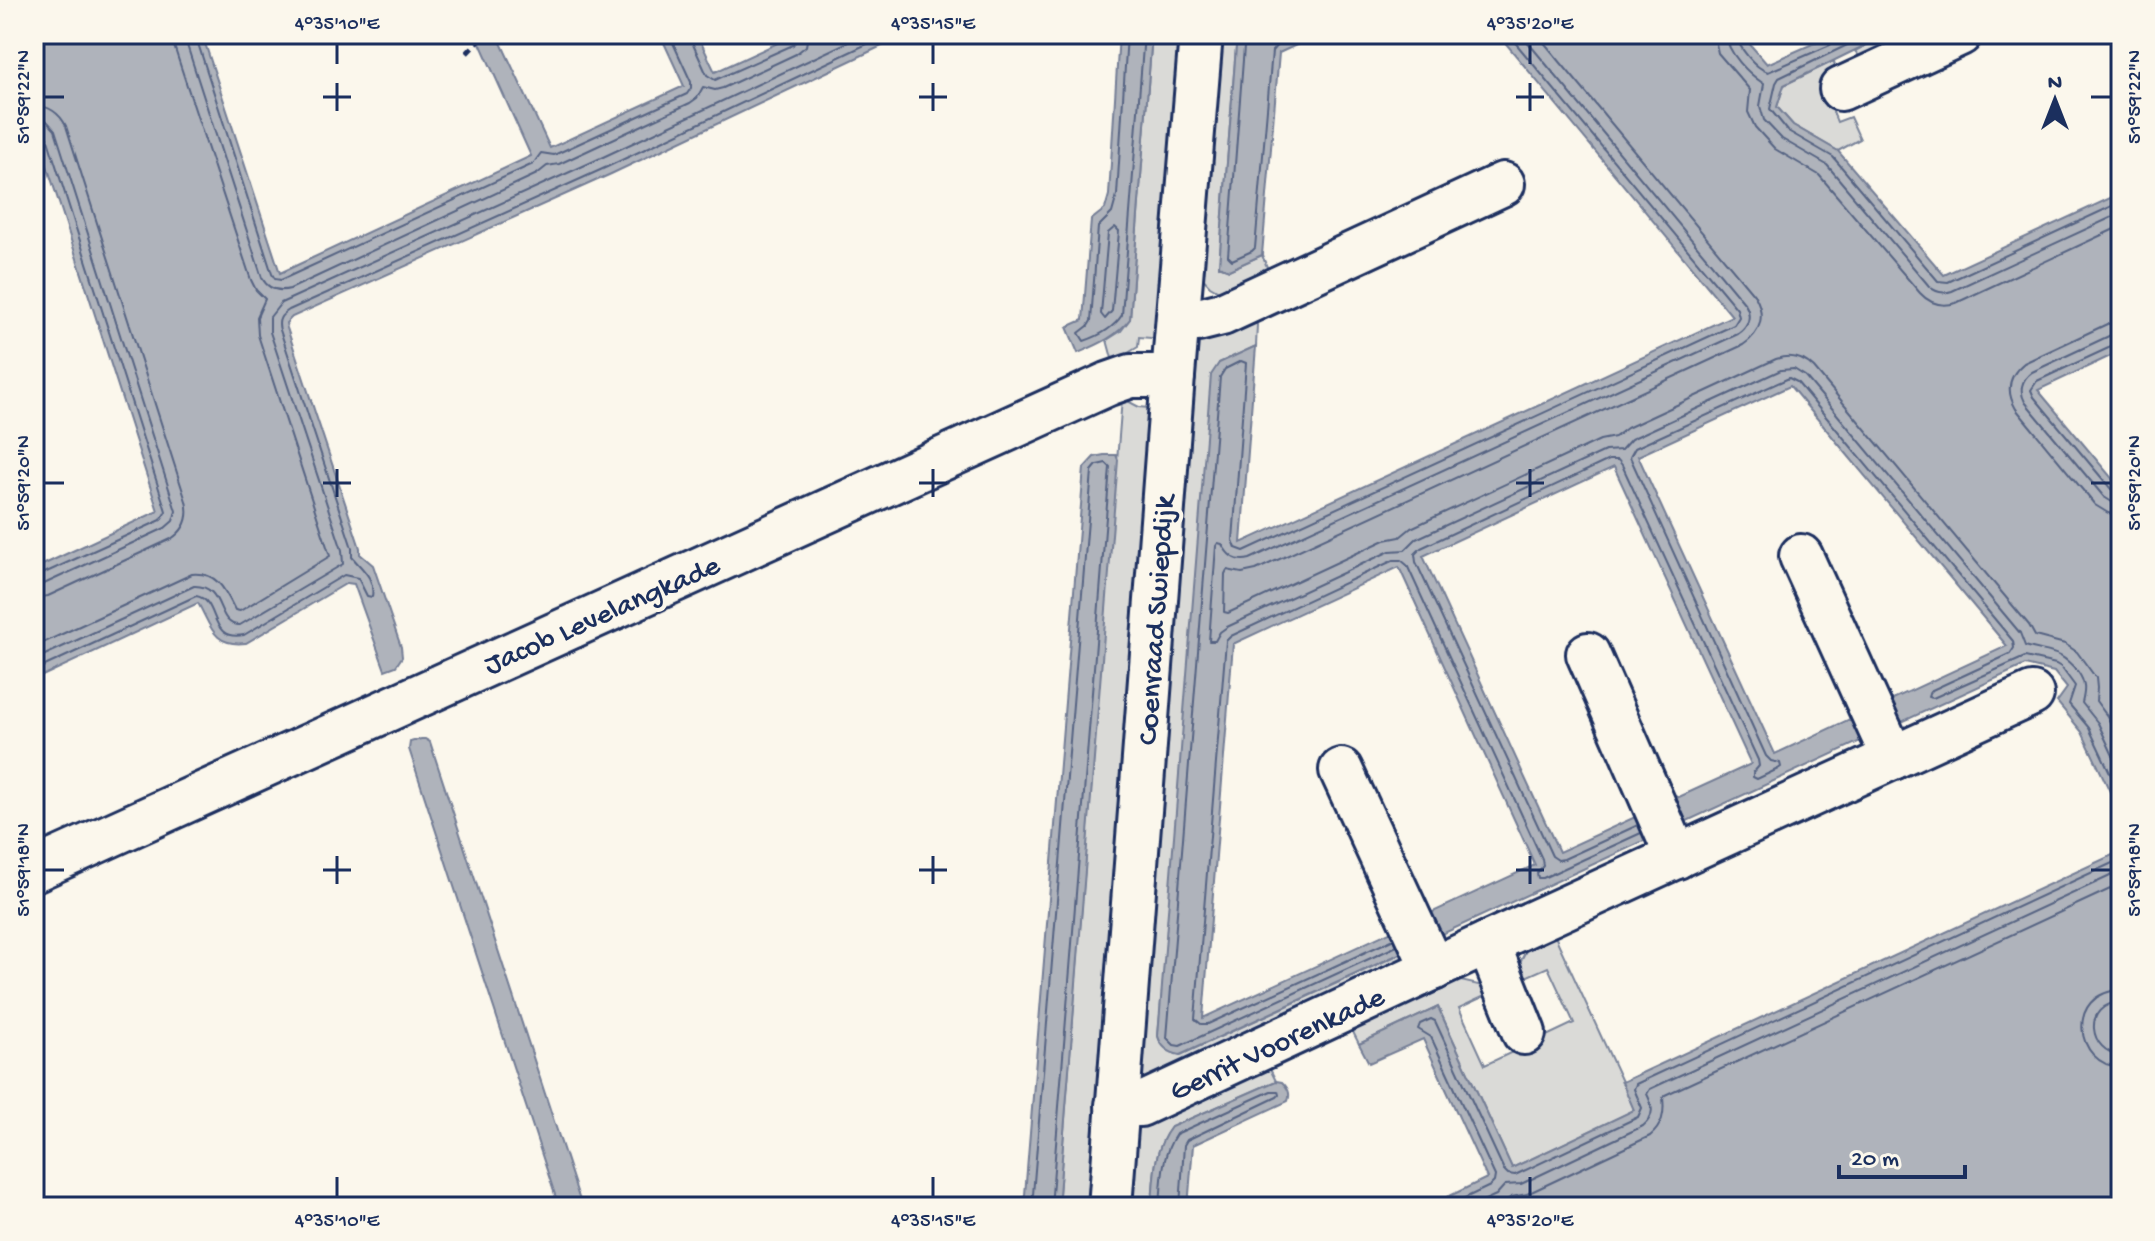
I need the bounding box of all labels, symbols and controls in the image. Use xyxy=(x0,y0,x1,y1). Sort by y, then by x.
text: 4°35'10"E xyxy=(295,14,381,37)
text: 4°35'15"E xyxy=(891,14,976,37)
text: 4°35'20"E xyxy=(1487,14,1575,37)
text: 51°59'22"N xyxy=(14,50,37,144)
text: 51°59'22"N xyxy=(2125,50,2148,144)
north arrow xyxy=(2015,60,2095,140)
text: N xyxy=(2048,71,2062,97)
text: 51°59'20"N xyxy=(14,435,37,531)
text: 51°59'20"N xyxy=(2125,435,2148,531)
street label: Coenraad Swiepdijk xyxy=(1132,492,1185,746)
street label: Jacob Levelangkade xyxy=(480,549,726,685)
text: 51°59'18"N xyxy=(14,823,37,917)
text: 51°59'18"N xyxy=(2125,823,2148,917)
street label: Gerrit Voorenkade xyxy=(1165,981,1391,1111)
scale bar xyxy=(1839,1129,1965,1179)
text: 20 m xyxy=(1851,1146,1899,1175)
text: 4°35'10"E xyxy=(295,1211,381,1234)
text: 4°35'15"E xyxy=(891,1211,976,1234)
text: 4°35'20"E xyxy=(1487,1211,1575,1234)

